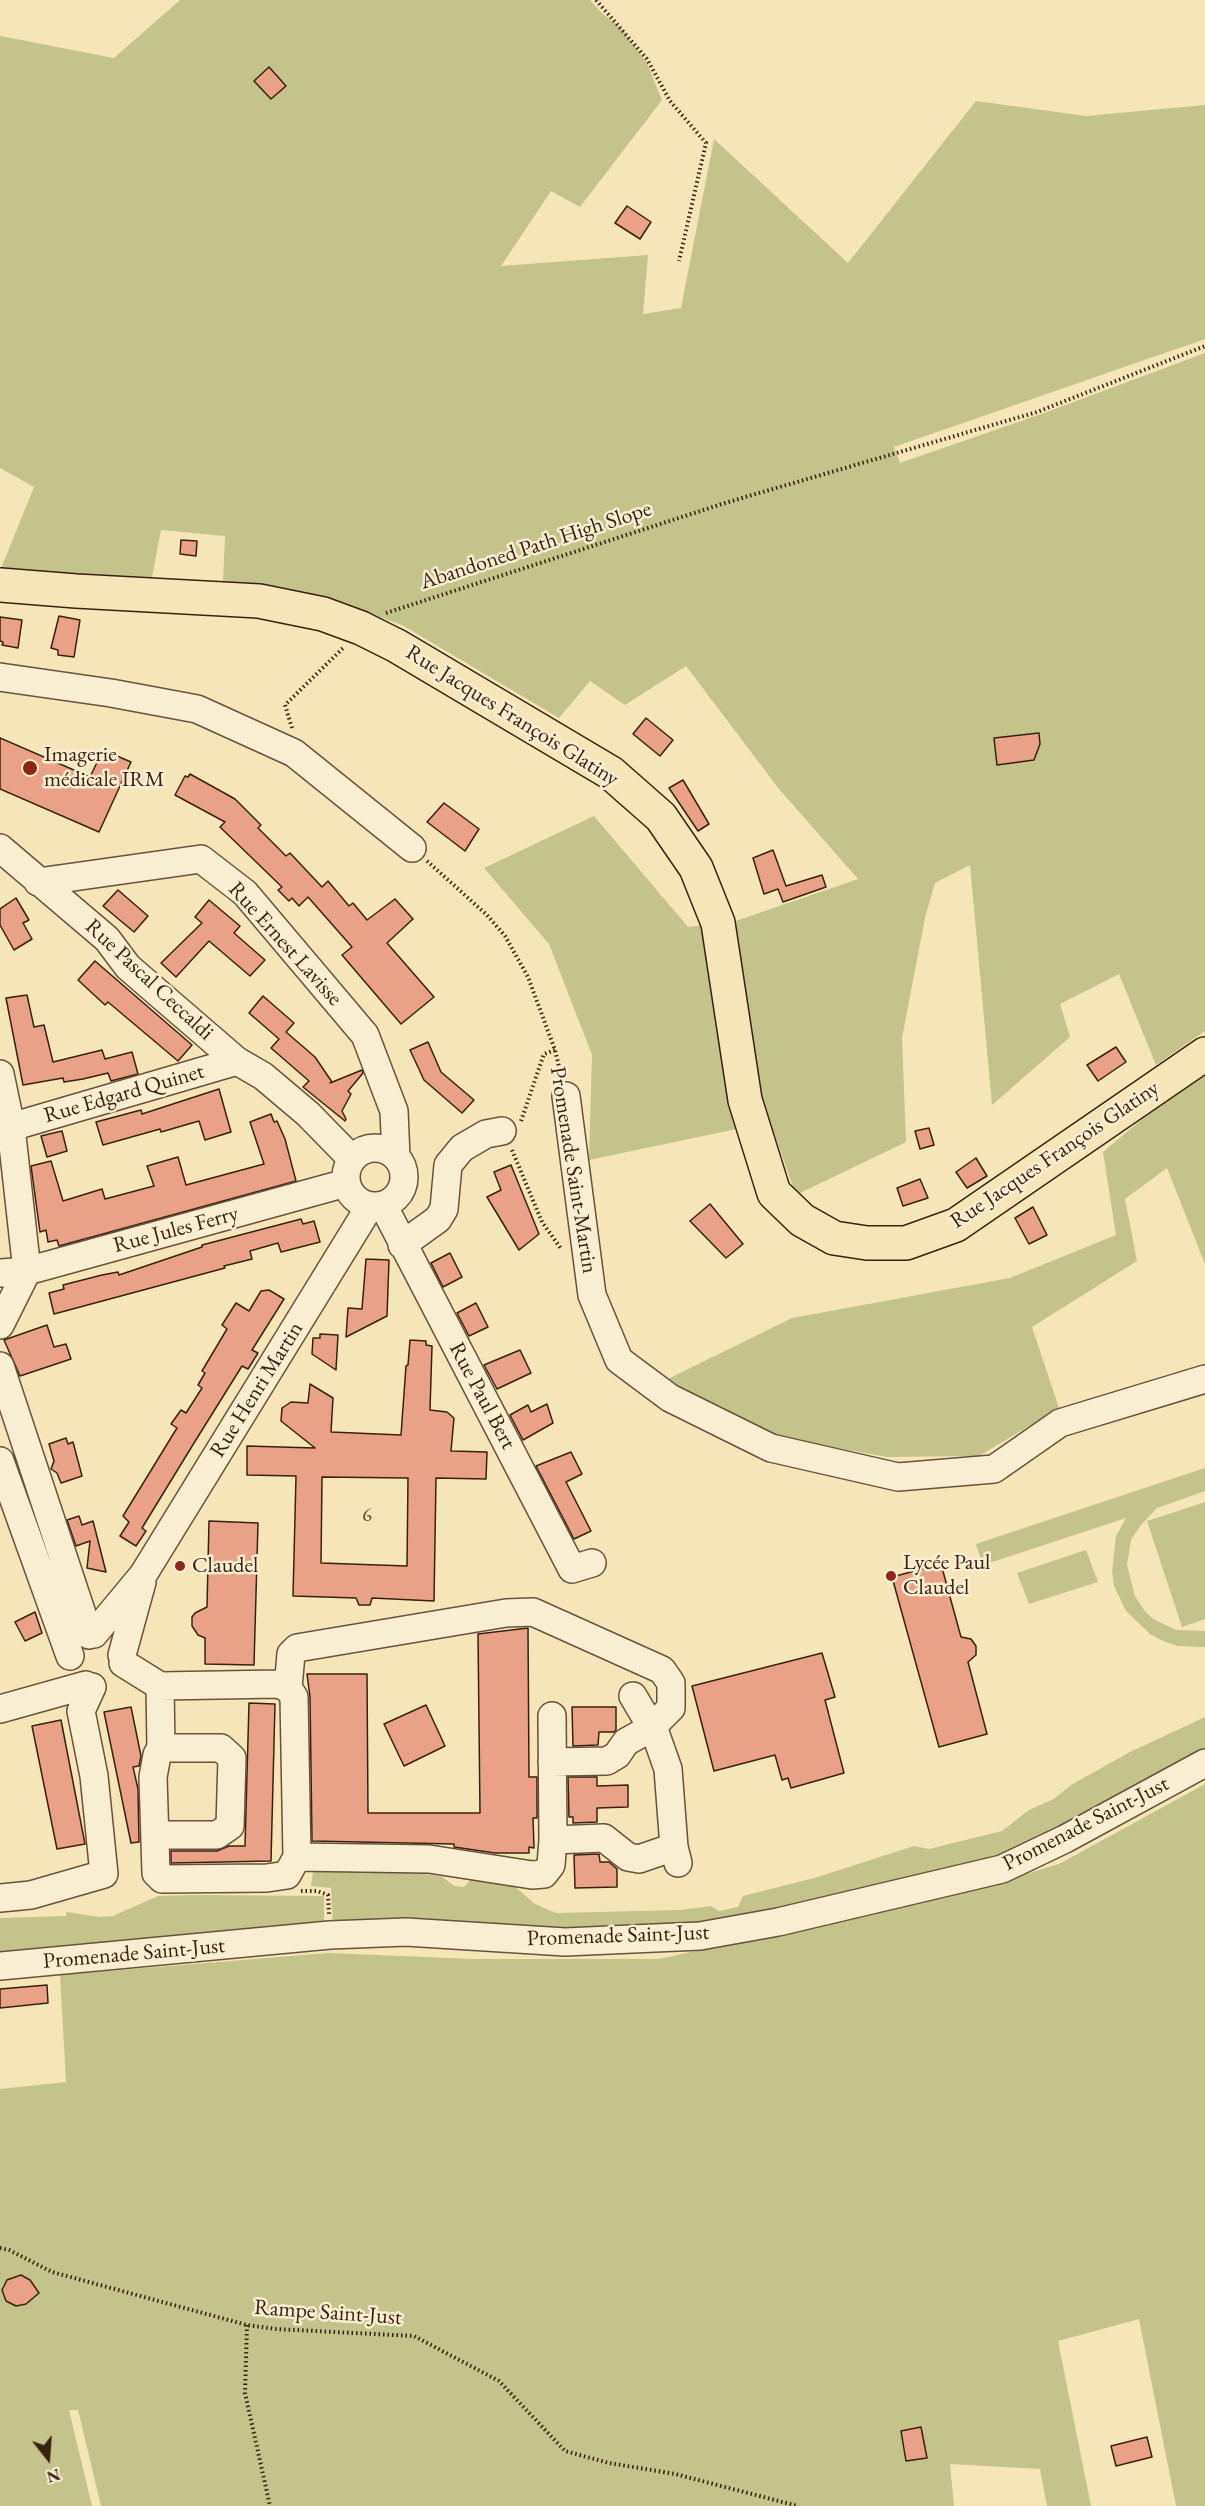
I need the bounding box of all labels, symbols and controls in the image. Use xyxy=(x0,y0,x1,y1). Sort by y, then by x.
street label: Abandoned Path High Slope xyxy=(417,496,655,596)
street label: Rue Jacques François Glatiny xyxy=(401,640,623,792)
place label: Imagerie médicale IRM xyxy=(44,742,165,794)
marker: Imagerie médicale IRM xyxy=(21,759,39,777)
street label: Rue Ernest Lavisse xyxy=(222,877,348,1011)
street label: Rue Pascal Ceccaldi xyxy=(79,914,219,1046)
street label: Rue Edgard Quinet xyxy=(41,1059,207,1129)
street label: Promenade Saint-Martin xyxy=(544,1065,602,1275)
street label: Rue Jacques François Glatiny xyxy=(946,1075,1164,1235)
street label: Rue Jules Ferry xyxy=(111,1201,241,1259)
street label: Rue Henri Martin xyxy=(205,1317,309,1463)
street label: Rue Paul Bert xyxy=(443,1338,521,1454)
house number: 6 xyxy=(362,1504,372,1528)
place label: Lycée Paul Claudel xyxy=(903,1550,990,1602)
place label: Claudel xyxy=(192,1553,258,1579)
marker: Claudel xyxy=(173,1559,187,1573)
marker: Lycée Paul Claudel xyxy=(884,1569,898,1583)
street label: Promenade Saint-Just xyxy=(999,1771,1173,1877)
street label: Promenade Saint-Just xyxy=(526,1920,710,1952)
street label: Promenade Saint-Just xyxy=(42,1933,226,1975)
street label: Rampe Saint-Just xyxy=(253,2295,403,2331)
north arrow xyxy=(18,2428,78,2488)
text: N xyxy=(44,2464,63,2488)

